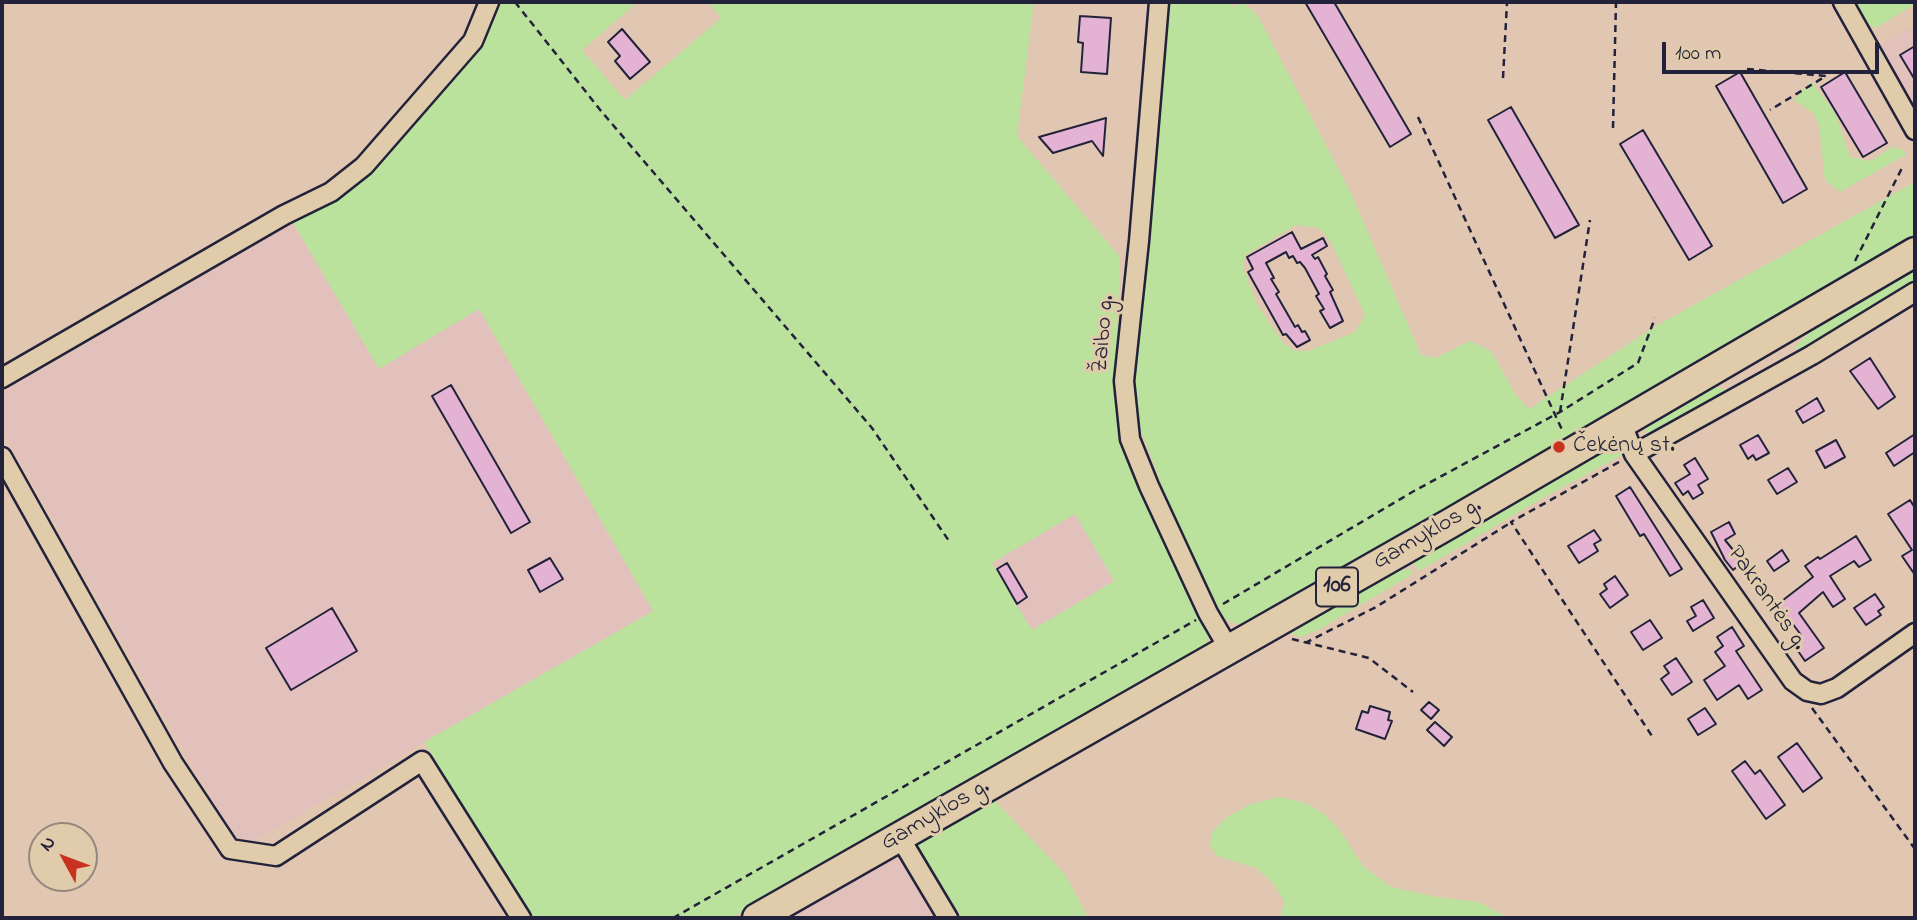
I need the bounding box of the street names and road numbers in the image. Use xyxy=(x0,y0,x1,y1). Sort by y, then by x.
street label: Žaibo g. xyxy=(1087,294,1123,374)
street label: Gamyklos g. xyxy=(1368,492,1488,578)
street label: Pakrantės g. xyxy=(1720,541,1812,657)
road number: 106 xyxy=(1316,568,1358,607)
street label: Gamyklos g. xyxy=(876,773,996,859)

